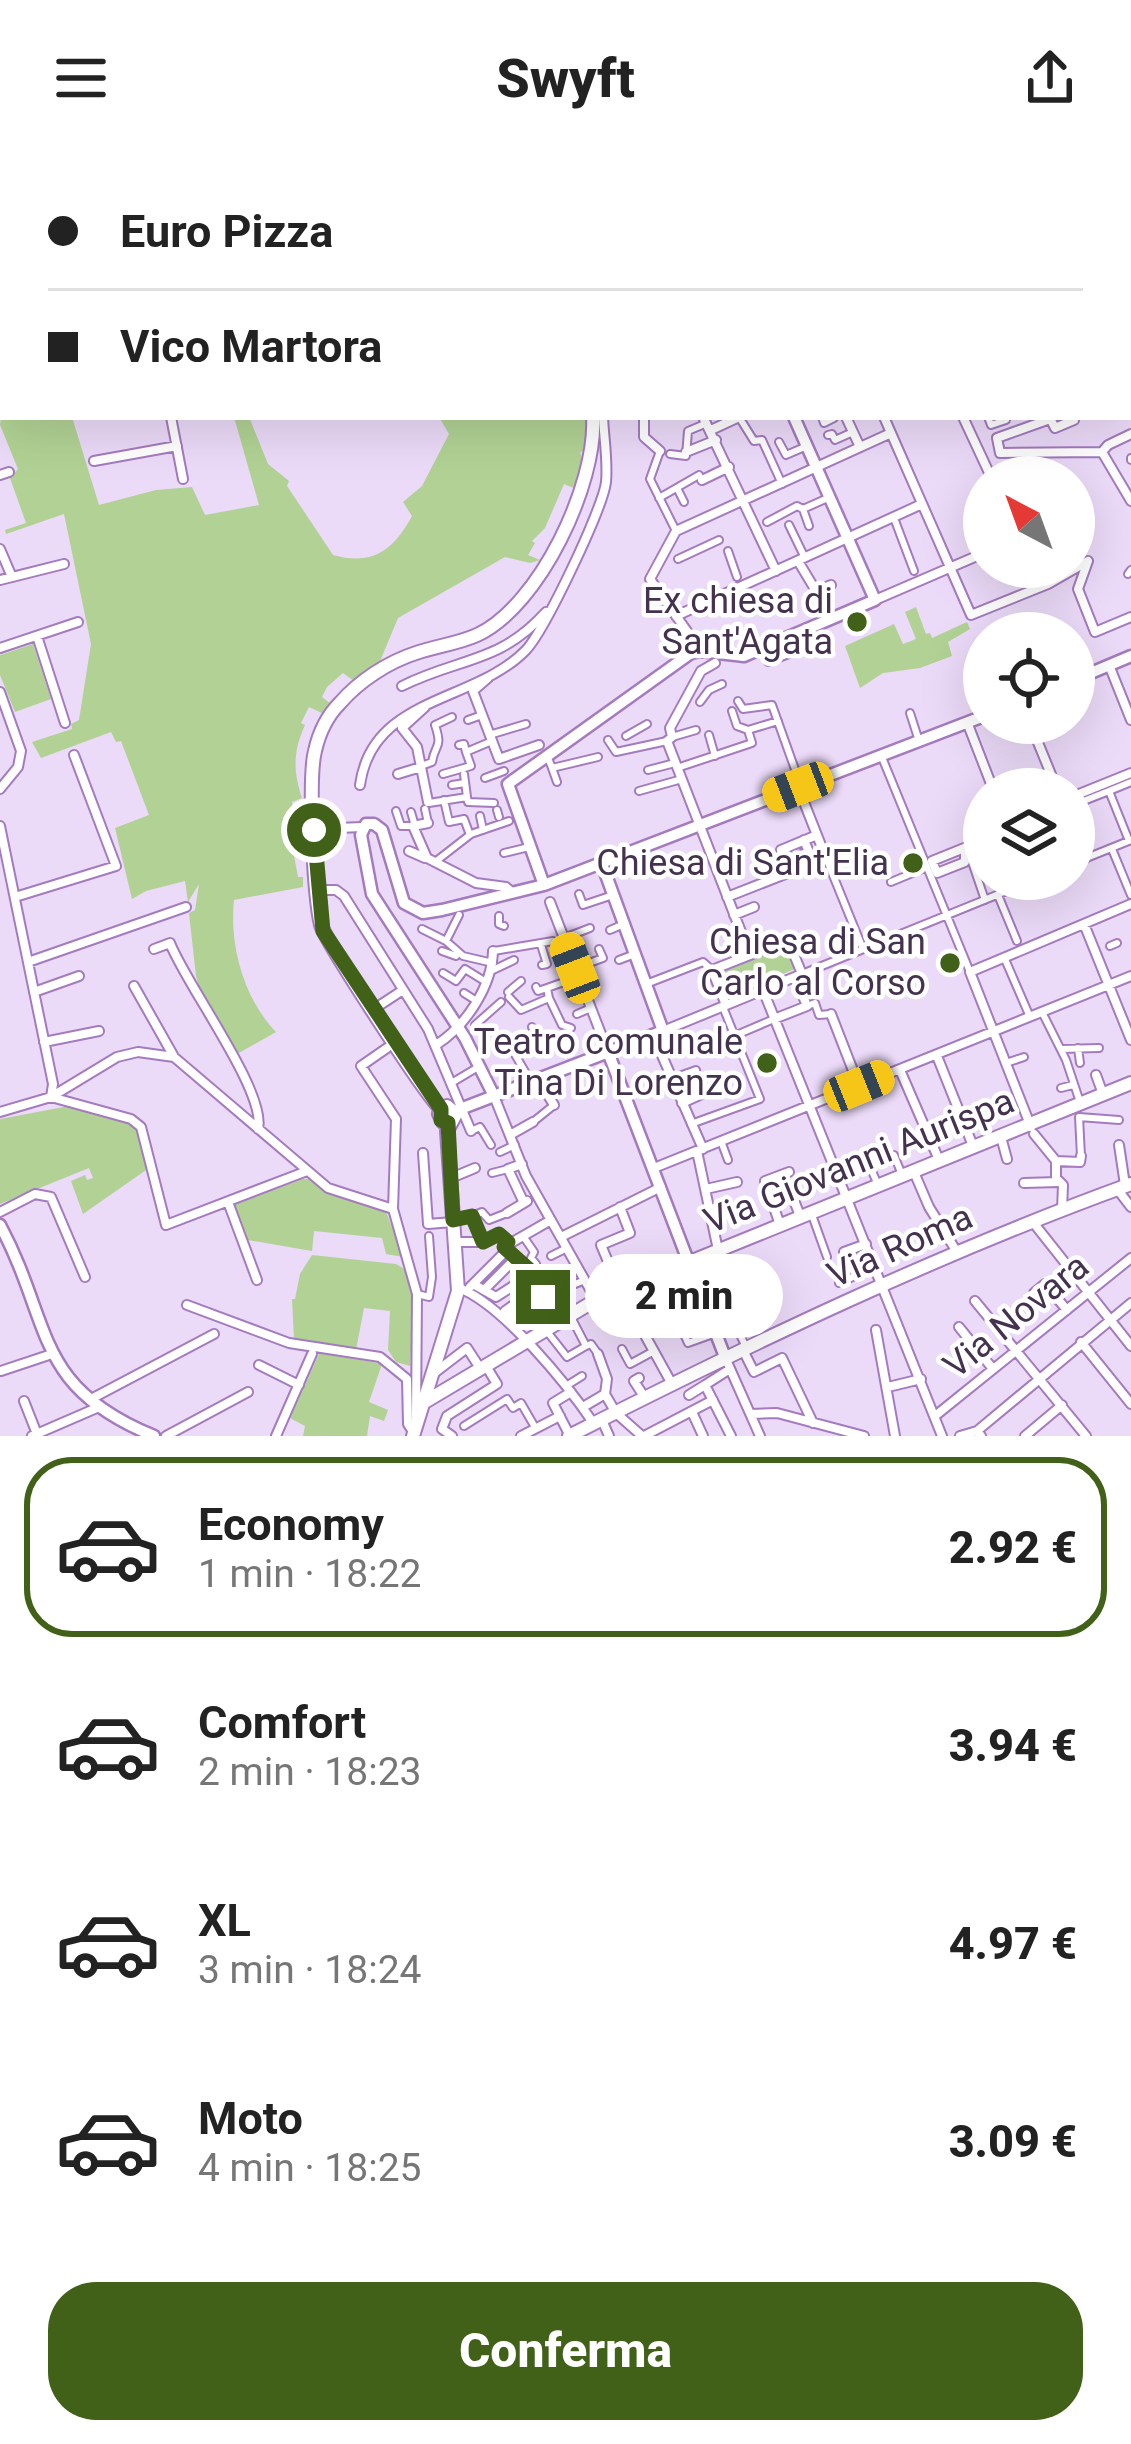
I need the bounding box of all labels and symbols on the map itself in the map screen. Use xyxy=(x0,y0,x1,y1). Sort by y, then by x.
north arrow xyxy=(963,456,1095,588)
place label: Ex chiesa di Sant'Agata xyxy=(643,580,833,663)
marker: Ex chiesa di Sant'Agata xyxy=(844,609,870,635)
car xyxy=(758,757,838,817)
route start xyxy=(287,803,341,857)
place label: Chiesa di Sant'Elia xyxy=(596,842,889,884)
marker: Chiesa di Sant'Elia xyxy=(900,850,926,876)
place label: Chiesa di San Carlo al Corso xyxy=(700,921,926,1004)
car xyxy=(545,928,605,1008)
marker: Chiesa di San Carlo al Corso xyxy=(937,950,963,976)
place label: Teatro comunale Tina Di Lorenzo xyxy=(473,1021,743,1104)
marker: Teatro comunale Tina Di Lorenzo xyxy=(754,1050,780,1076)
car xyxy=(819,1056,899,1116)
street label: Via Giovanni Aurispa xyxy=(698,1080,1020,1242)
street label: Via Roma xyxy=(821,1195,979,1297)
street label: Via Novara xyxy=(935,1245,1097,1387)
callout: 2 min xyxy=(585,1255,783,1339)
route end xyxy=(516,1270,570,1324)

